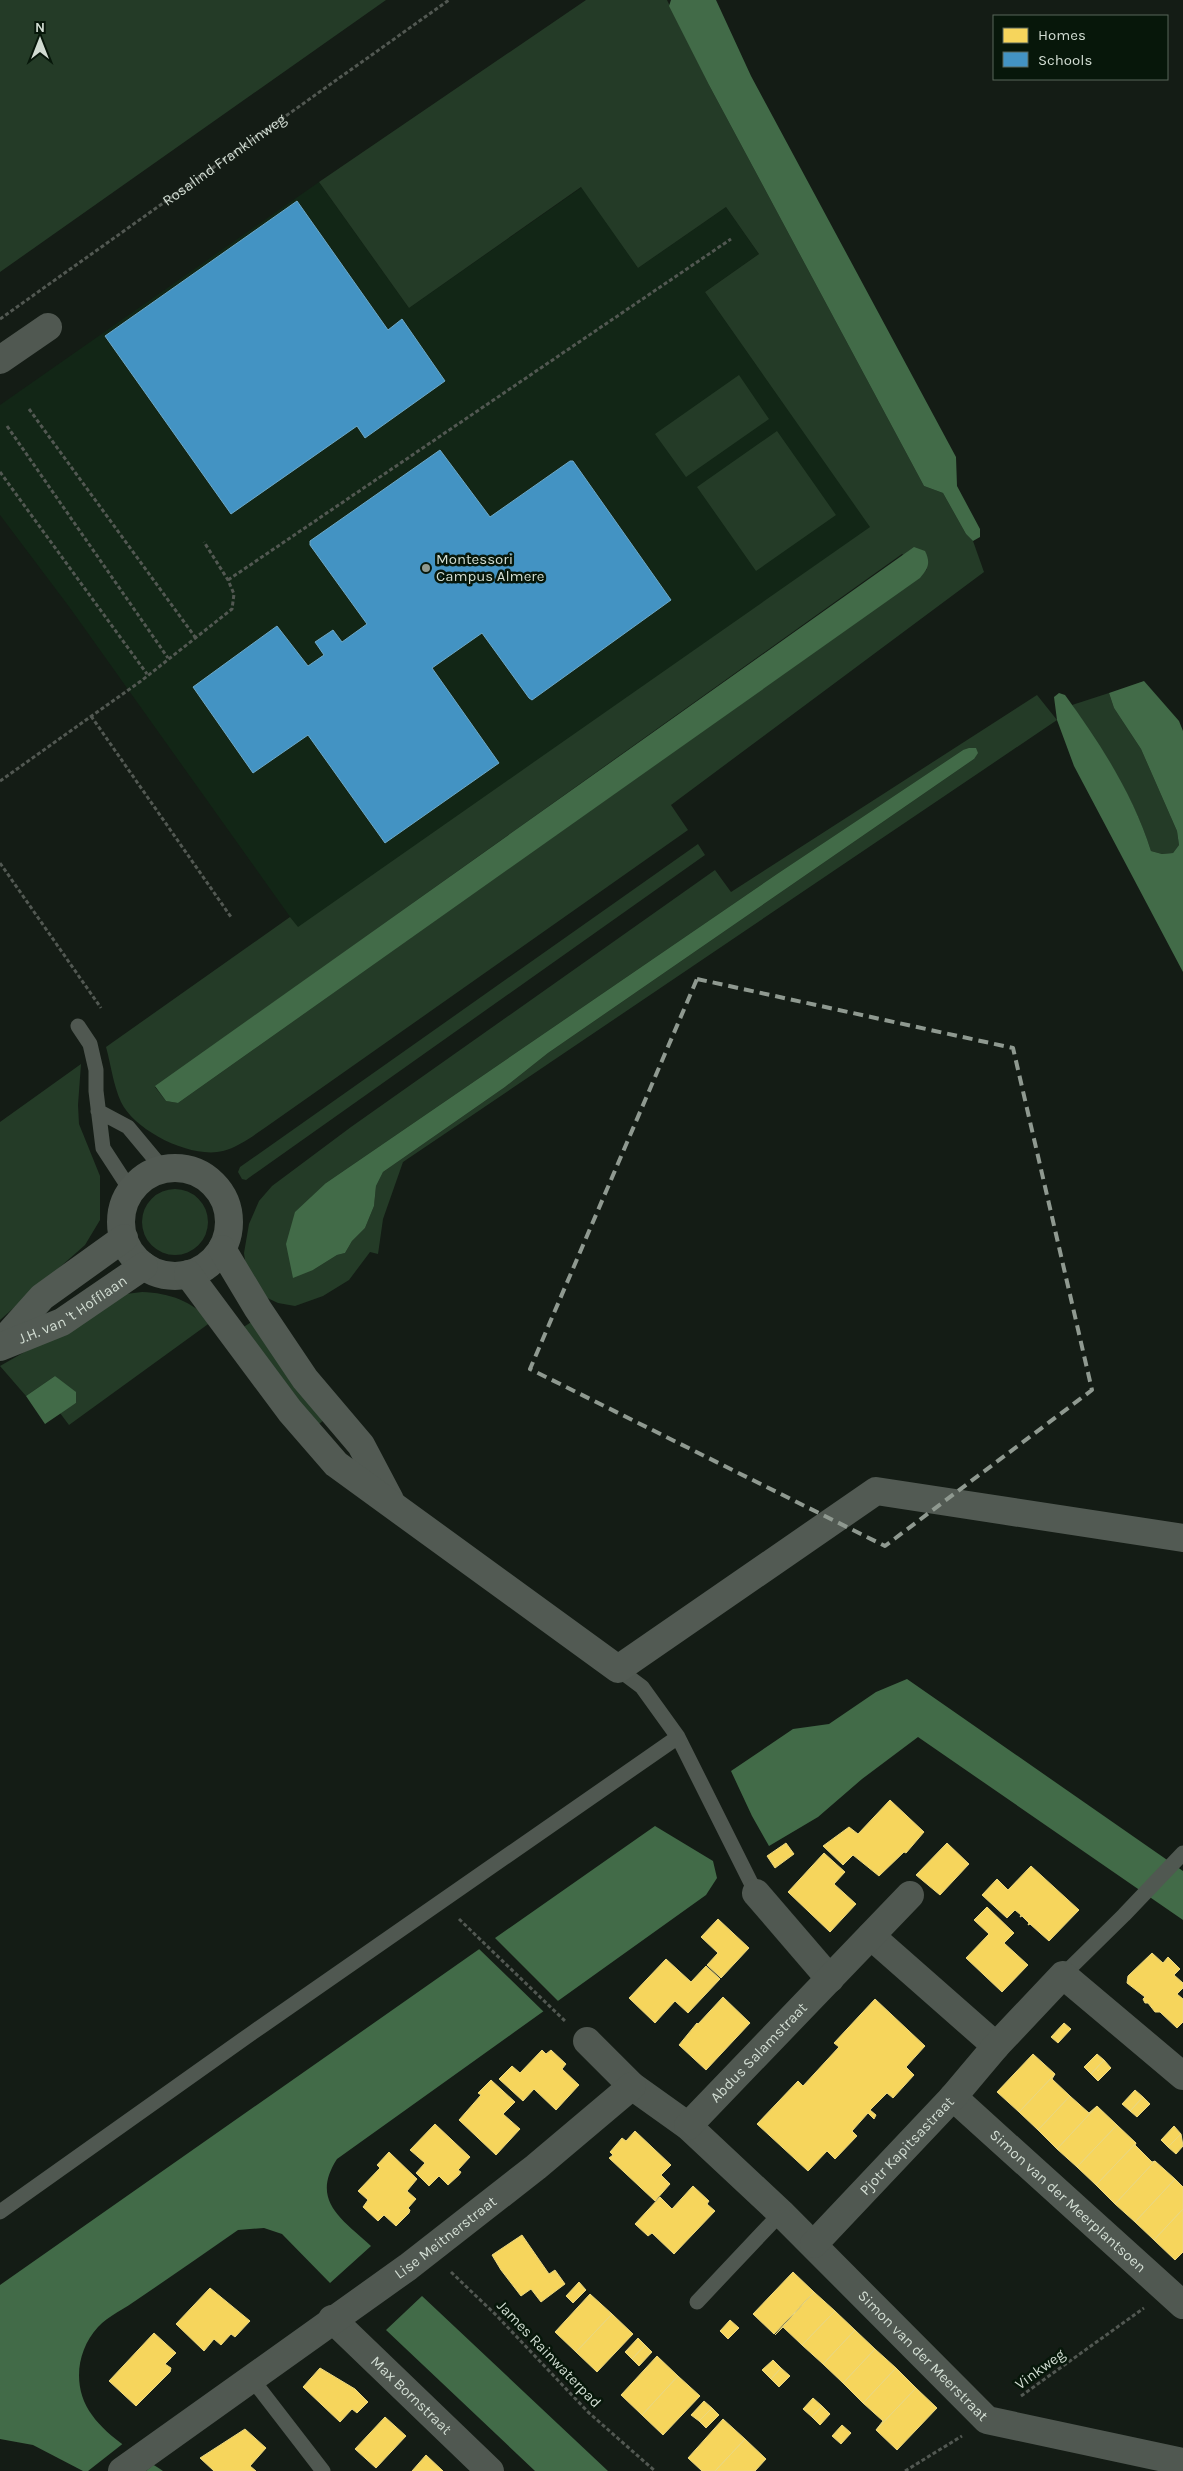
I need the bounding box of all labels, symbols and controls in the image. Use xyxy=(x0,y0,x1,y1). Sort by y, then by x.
north arrow xyxy=(15,15,65,65)
legend xyxy=(993,15,1168,80)
text: N xyxy=(35,19,45,36)
text: Homes xyxy=(1038,26,1086,44)
text: Schools xyxy=(1038,51,1092,69)
street label: Rosalind Franklinweg xyxy=(159,109,290,210)
place label: Montessori Campus Almere xyxy=(436,550,544,585)
marker: Montessori Campus Almere xyxy=(420,562,432,574)
street label: J.H. van 't Hofflaan xyxy=(16,1271,130,1348)
street label: Abdus Salamstraat xyxy=(706,1998,811,2106)
street label: Pjotr Kapitsastraat xyxy=(856,2092,958,2199)
street label: Simon van der Meerplantsoen xyxy=(986,2126,1150,2276)
street label: Lise Meitnerstraat xyxy=(391,2192,500,2283)
street label: Simon van der Meerstraat xyxy=(854,2286,992,2425)
street label: James Rainwaterpad xyxy=(493,2297,605,2411)
street label: Vinkweg xyxy=(1011,2345,1069,2393)
street label: Max Bornstraat xyxy=(367,2352,456,2439)

